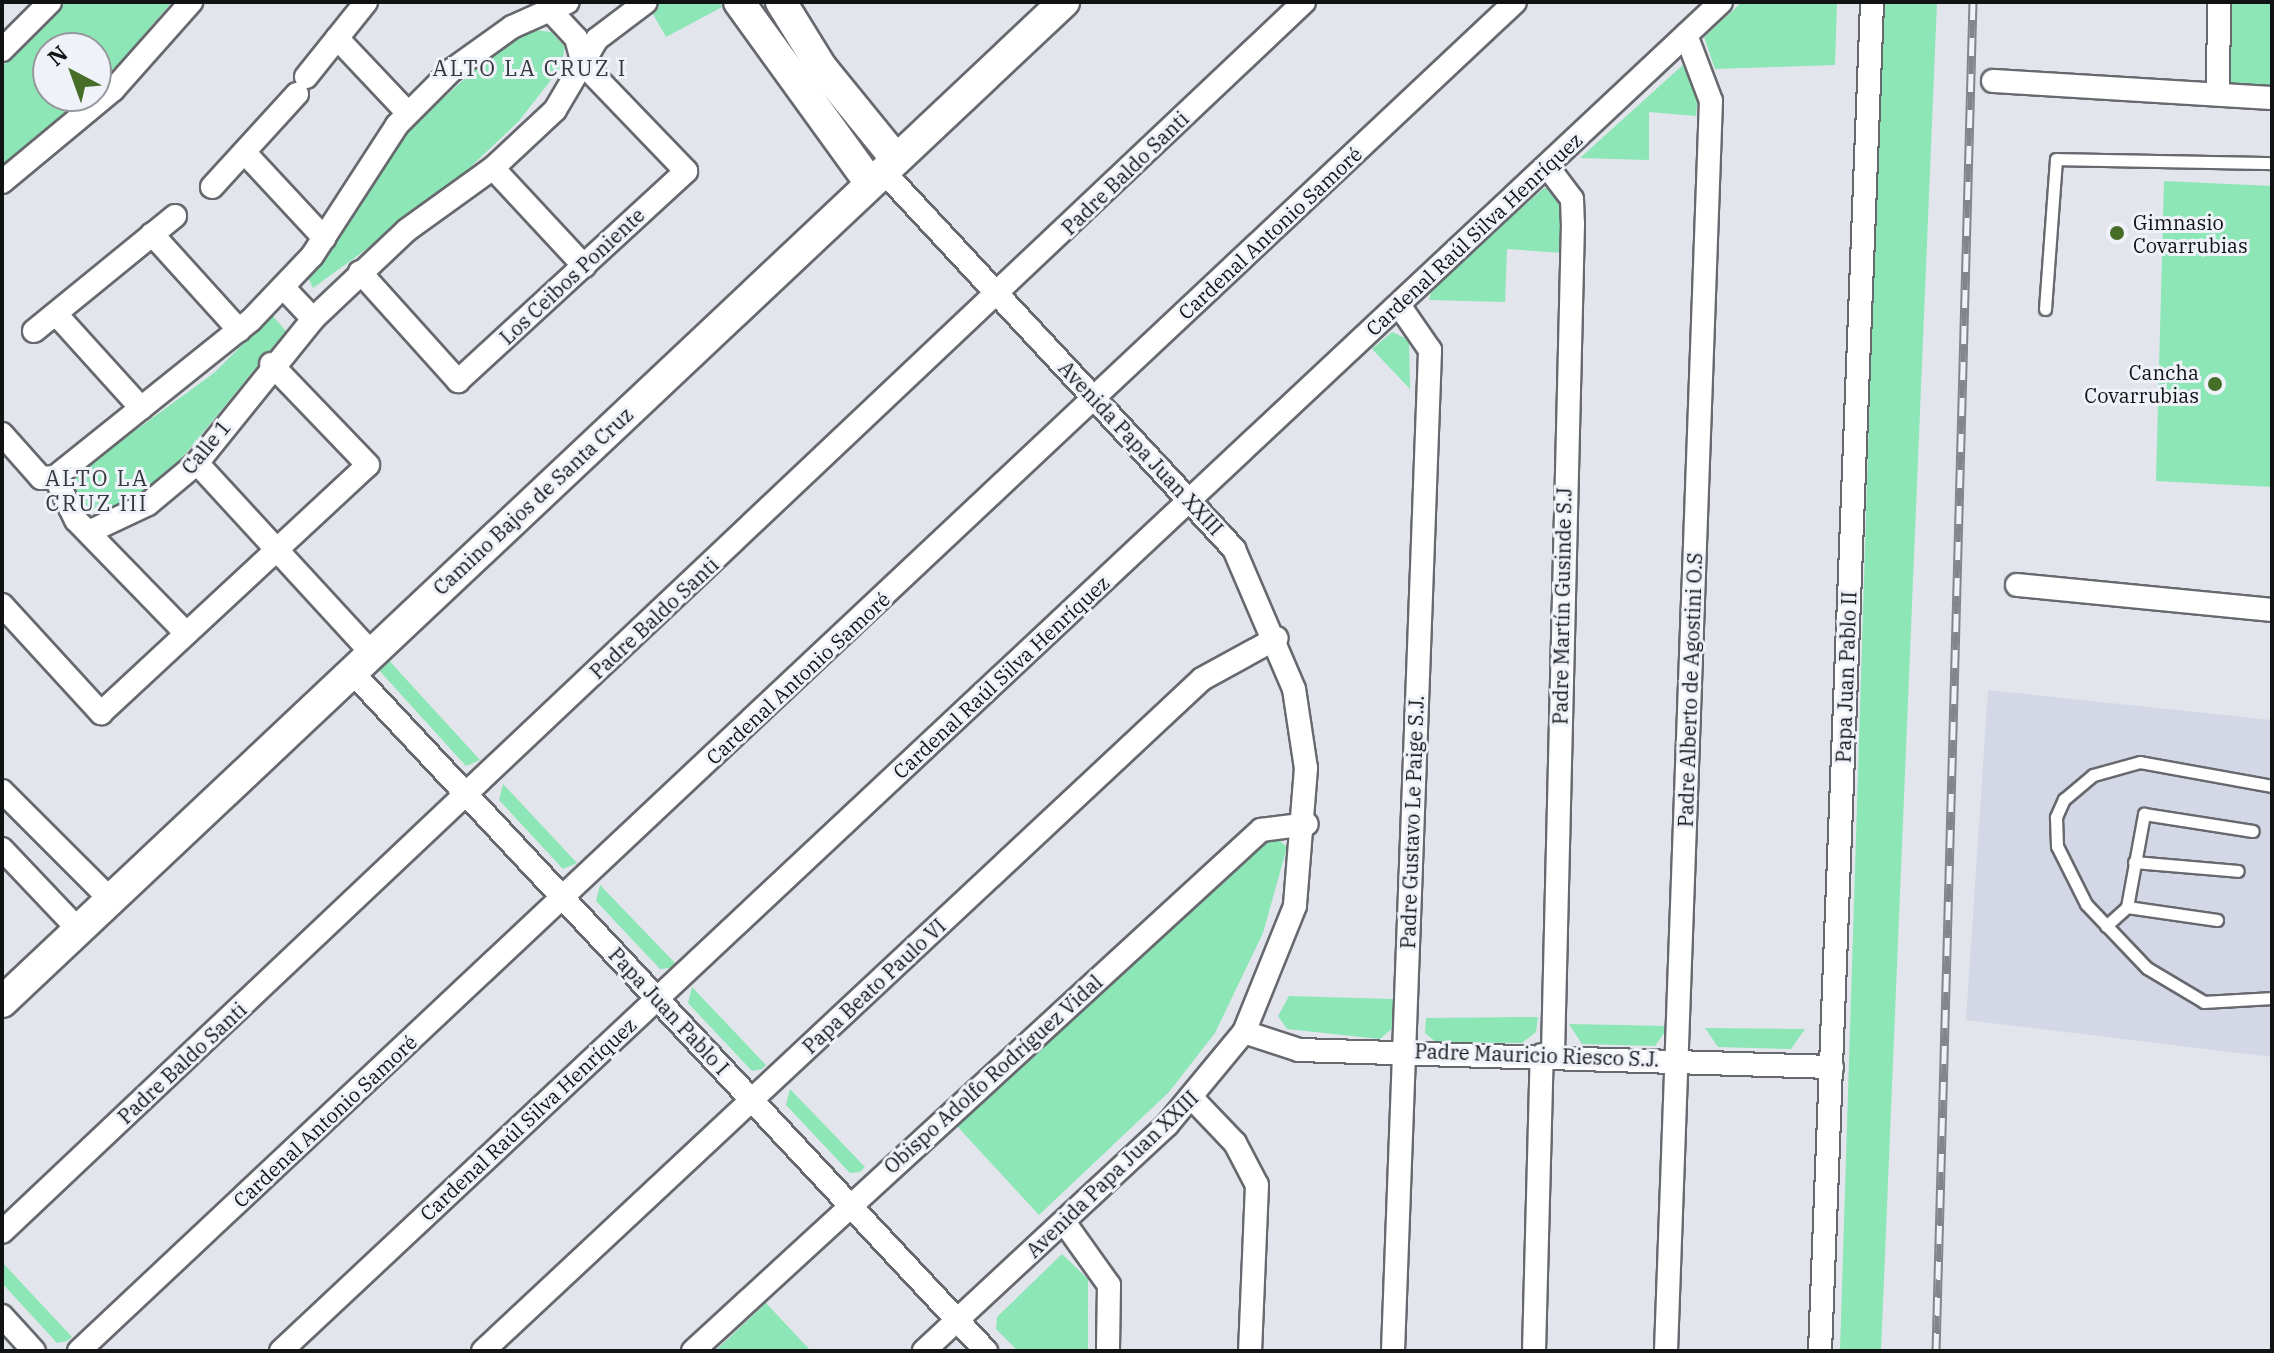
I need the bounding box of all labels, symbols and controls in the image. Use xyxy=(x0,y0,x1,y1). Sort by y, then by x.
north arrow xyxy=(32,32,112,112)
text: N xyxy=(41,38,73,72)
district label: ALTO LA CRUZ I xyxy=(433,55,627,81)
street label: Padre Baldo Santi xyxy=(1057,106,1193,240)
street label: Cardenal Raúl Silva Henríquez xyxy=(1361,127,1587,341)
street label: Cardenal Antonio Samoré xyxy=(1173,142,1367,324)
street label: Los Ceibos Poniente xyxy=(495,203,649,349)
place label: Gimnasio Covarrubias xyxy=(2133,210,2248,257)
marker: Gimnasio Covarrubias xyxy=(2108,224,2126,242)
street label: Avenida Papa Juan XXIII xyxy=(1054,356,1228,540)
place label: Cancha Covarrubias xyxy=(2084,360,2199,407)
marker: Cancha Covarrubias xyxy=(2206,375,2224,393)
street label: Camino Bajos de Santa Cruz xyxy=(428,402,638,600)
street label: Calle 1 xyxy=(177,415,235,479)
district label: ALTO LA CRUZ III xyxy=(45,464,149,516)
street label: Padre Martín Gusinde S.J xyxy=(1548,487,1576,725)
street label: Padre Baldo Santi xyxy=(585,552,723,684)
street label: Padre Alberto de Agostini O.S xyxy=(1673,552,1707,828)
street label: Cardenal Raúl Silva Henríquez xyxy=(888,570,1114,784)
street label: Cardenal Antonio Samoré xyxy=(701,587,895,769)
street label: Papa Juan Pablo II xyxy=(1831,591,1861,763)
street label: Padre Gustavo Le Paige S.J. xyxy=(1396,695,1428,949)
street label: Papa Beato Paulo VI xyxy=(798,914,950,1058)
street label: Papa Juan Pablo I xyxy=(604,943,734,1079)
street label: Obispo Adolfo Rodríguez Vidal xyxy=(879,970,1107,1178)
street label: Padre Baldo Santi xyxy=(113,997,251,1129)
street label: Cardenal Raúl Silva Henríquez xyxy=(415,1012,641,1226)
street label: Cardenal Antonio Samoré xyxy=(228,1030,422,1212)
street label: Padre Mauricio Riesco S.J. xyxy=(1414,1039,1660,1071)
street label: Avenida Papa Juan XXIII xyxy=(1021,1086,1203,1262)

